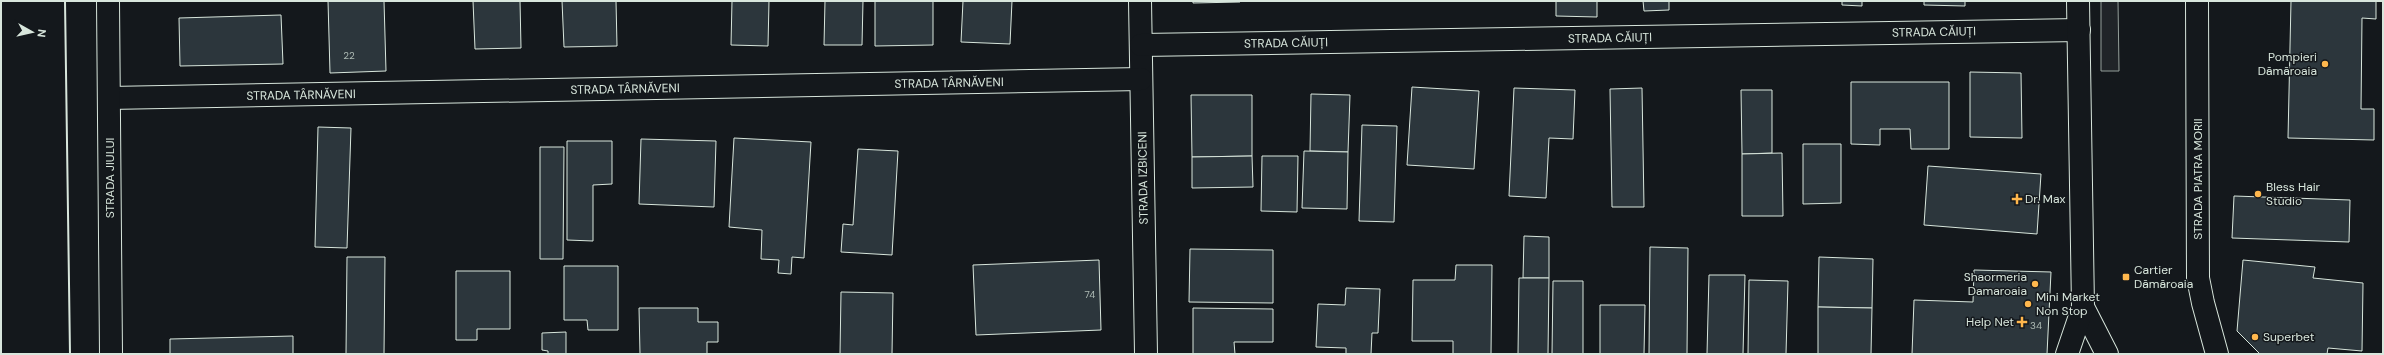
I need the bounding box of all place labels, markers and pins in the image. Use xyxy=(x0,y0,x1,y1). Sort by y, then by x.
place label: Pompieri Dămăroaia xyxy=(2258,49,2317,79)
marker: Pompieri Dămăroaia xyxy=(2320,59,2330,69)
place label: Bless Hair Studio xyxy=(2266,179,2321,209)
marker: Bless Hair Studio xyxy=(2253,189,2263,199)
place label: Dr. Max xyxy=(2025,191,2065,207)
marker: Dr. Max xyxy=(2012,194,2022,204)
place label: Cartier Dămăroaia xyxy=(2134,262,2193,292)
place label: Shaormeria Damaroaia xyxy=(1964,269,2027,299)
marker: Cartier Dămăroaia xyxy=(2121,272,2131,282)
marker: Shaormeria Damaroaia xyxy=(2030,279,2040,289)
place label: Mini Market Non Stop xyxy=(2036,289,2100,319)
marker: Mini Market Non Stop xyxy=(2023,299,2033,309)
place label: Help Net xyxy=(1966,314,2014,330)
marker: Help Net xyxy=(2017,317,2027,327)
place label: Superbet xyxy=(2263,329,2315,345)
marker: Superbet xyxy=(2250,332,2260,342)

